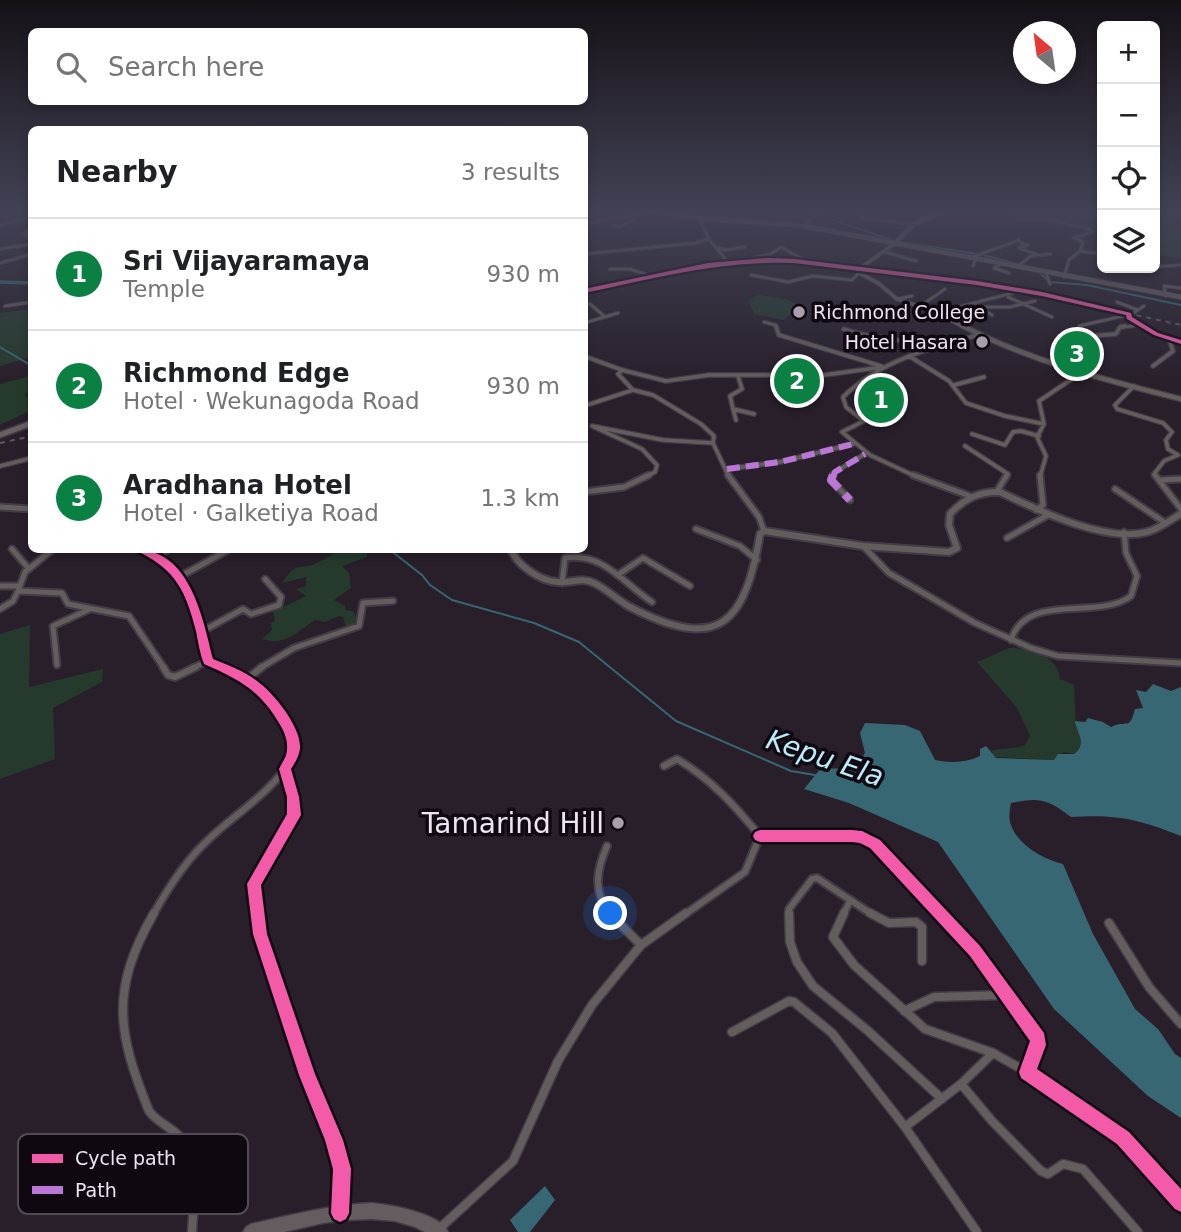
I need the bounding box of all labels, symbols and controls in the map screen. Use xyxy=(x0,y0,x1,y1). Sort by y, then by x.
north arrow xyxy=(1013,21,1076,84)
map controls xyxy=(1097,21,1160,273)
button: + xyxy=(1097,21,1160,84)
search box xyxy=(28,28,588,105)
icon: search xyxy=(52,48,90,86)
text: Search here xyxy=(108,52,264,82)
button: − xyxy=(1097,84,1160,147)
button: locate xyxy=(1097,147,1160,210)
text: Nearby xyxy=(56,154,178,189)
text: 3 results xyxy=(461,159,560,185)
button: layers xyxy=(1097,210,1160,273)
text: Sri Vijayaramaya xyxy=(123,246,370,276)
text: 1 xyxy=(71,261,87,287)
text: 930 m xyxy=(486,261,560,287)
text: Temple xyxy=(123,276,205,302)
place label: Richmond College xyxy=(813,301,985,323)
marker: Richmond College xyxy=(791,304,807,320)
pin: 3 xyxy=(1054,328,1100,380)
place label: Hotel Hasara xyxy=(845,331,968,353)
marker: Hotel Hasara xyxy=(974,334,990,350)
pin: 2 xyxy=(774,355,820,407)
text: Richmond Edge xyxy=(123,358,350,388)
text: 2 xyxy=(71,373,87,399)
text: 930 m xyxy=(486,373,560,399)
pin: 1 xyxy=(858,374,904,426)
text: Hotel · Wekunagoda Road xyxy=(123,388,420,414)
text: Aradhana Hotel xyxy=(123,470,352,500)
text: 3 xyxy=(71,485,87,511)
text: 1.3 km xyxy=(480,485,560,511)
text: Hotel · Galketiya Road xyxy=(123,500,379,526)
water label: Kepu Ela xyxy=(762,723,888,793)
place label: Tamarind Hill xyxy=(421,807,604,840)
marker: Tamarind Hill xyxy=(610,815,626,831)
your location xyxy=(593,896,627,930)
legend xyxy=(18,1134,248,1214)
text: Cycle path xyxy=(75,1147,176,1169)
text: Path xyxy=(75,1179,117,1201)

